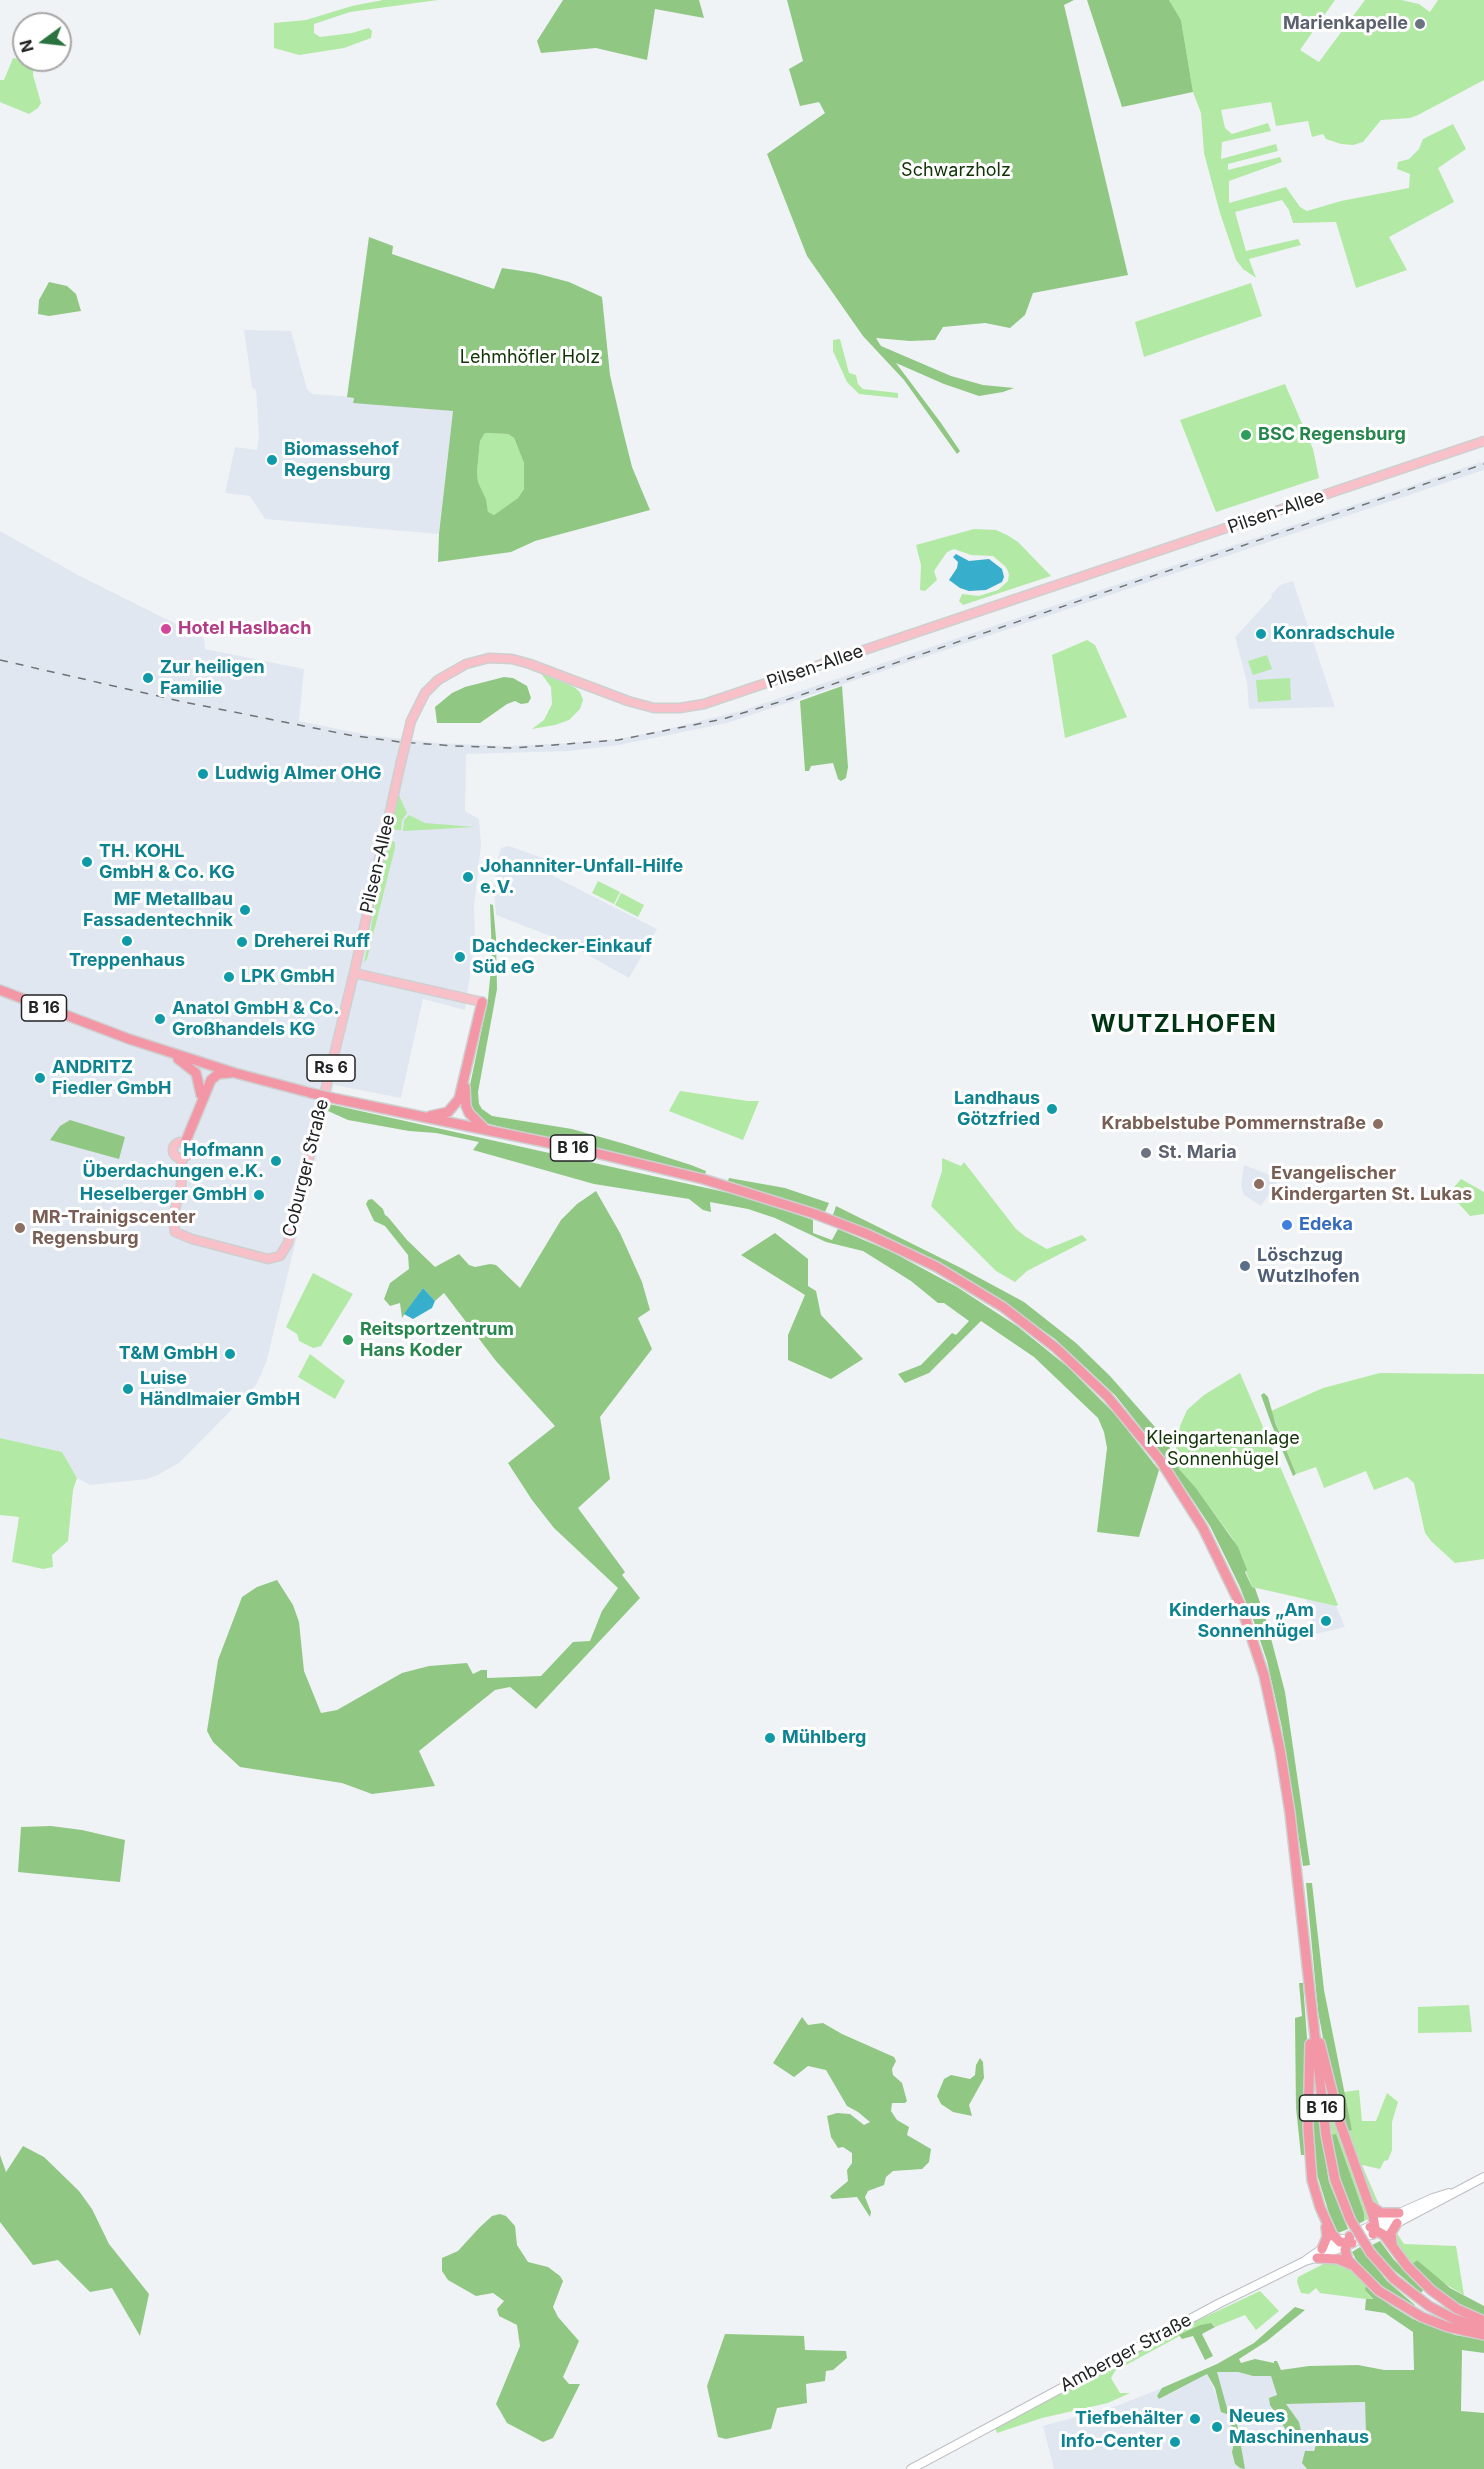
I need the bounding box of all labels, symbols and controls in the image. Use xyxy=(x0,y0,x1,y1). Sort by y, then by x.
north arrow xyxy=(12,12,72,72)
place label: Marienkapelle xyxy=(1283,13,1408,35)
marker: Marienkapelle xyxy=(1413,17,1427,31)
text: N xyxy=(15,38,38,55)
park label: Schwarzholz xyxy=(901,160,1011,182)
park label: Lehmhöfler Holz xyxy=(460,347,600,369)
place label: BSC Regensburg xyxy=(1258,424,1406,446)
marker: BSC Regensburg xyxy=(1239,428,1253,442)
place label: Biomassehof Regensburg xyxy=(284,439,399,482)
marker: Biomassehof Regensburg xyxy=(265,453,279,467)
street label: Pilsen-Allee xyxy=(1225,485,1327,539)
place label: Hotel Haslbach xyxy=(178,618,311,640)
marker: Hotel Haslbach xyxy=(159,622,173,636)
place label: Konradschule xyxy=(1273,623,1395,645)
marker: Konradschule xyxy=(1254,627,1268,641)
street label: Pilsen-Allee xyxy=(764,640,866,694)
place label: Zur heiligen Familie xyxy=(160,657,265,700)
marker: Zur heiligen Familie xyxy=(141,671,155,685)
place label: Ludwig Almer OHG xyxy=(215,763,381,785)
marker: Ludwig Almer OHG xyxy=(196,767,210,781)
street label: Pilsen-Allee xyxy=(356,813,400,915)
place label: TH. KOHL GmbH & Co. KG xyxy=(99,841,235,884)
marker: TH. KOHL GmbH & Co. KG xyxy=(80,855,94,869)
place label: Johanniter-Unfall-Hilfe e.V. xyxy=(480,856,683,898)
marker: Johanniter-Unfall-Hilfe e.V. xyxy=(461,870,475,884)
place label: MF Metallbau Fassadentechnik xyxy=(83,889,233,932)
marker: MF Metallbau Fassadentechnik xyxy=(238,903,252,917)
place label: Dreherei Ruff xyxy=(254,931,370,953)
marker: Treppenhaus xyxy=(120,934,134,948)
marker: Dreherei Ruff xyxy=(235,935,249,949)
place label: Dachdecker-Einkauf Süd eG xyxy=(472,936,652,978)
place label: Treppenhaus xyxy=(69,950,185,972)
marker: Dachdecker-Einkauf Süd eG xyxy=(453,950,467,964)
place label: LPK GmbH xyxy=(241,966,335,988)
marker: LPK GmbH xyxy=(222,970,236,984)
road number: B 16 xyxy=(22,995,66,1021)
place label: Anatol GmbH & Co. Großhandels KG xyxy=(172,998,339,1040)
district label: WUTZLHOFEN xyxy=(1091,1011,1277,1039)
marker: Anatol GmbH & Co. Großhandels KG xyxy=(153,1012,167,1026)
road number: Rs 6 xyxy=(307,1055,355,1081)
place label: ANDRITZ Fiedler GmbH xyxy=(52,1057,171,1100)
marker: ANDRITZ Fiedler GmbH xyxy=(33,1071,47,1085)
place label: Landhaus Götzfried xyxy=(954,1088,1040,1130)
street label: Coburger Straße xyxy=(278,1097,334,1239)
marker: Landhaus Götzfried xyxy=(1045,1102,1059,1116)
place label: Krabbelstube Pommernstraße xyxy=(1101,1113,1366,1135)
marker: Krabbelstube Pommernstraße xyxy=(1371,1117,1385,1131)
road number: B 16 xyxy=(550,1135,596,1161)
place label: Hofmann Überdachungen e.K. xyxy=(83,1140,264,1182)
place label: St. Maria xyxy=(1158,1142,1237,1164)
marker: St. Maria xyxy=(1139,1146,1153,1160)
marker: Hofmann Überdachungen e.K. xyxy=(269,1154,283,1168)
place label: Evangelischer Kindergarten St. Lukas xyxy=(1271,1163,1472,1206)
marker: Evangelischer Kindergarten St. Lukas xyxy=(1252,1177,1266,1191)
place label: Heselberger GmbH xyxy=(80,1184,247,1206)
marker: Heselberger GmbH xyxy=(252,1188,266,1202)
place label: MR-Trainigscenter Regensburg xyxy=(32,1207,196,1250)
place label: Edeka xyxy=(1299,1214,1353,1236)
marker: Edeka xyxy=(1280,1218,1294,1232)
marker: MR-Trainigscenter Regensburg xyxy=(13,1221,27,1235)
place label: Löschzug Wutzlhofen xyxy=(1257,1245,1360,1288)
marker: Löschzug Wutzlhofen xyxy=(1238,1259,1252,1273)
place label: Reitsportzentrum Hans Koder xyxy=(360,1319,514,1362)
marker: Reitsportzentrum Hans Koder xyxy=(341,1333,355,1347)
place label: T&M GmbH xyxy=(119,1343,218,1365)
marker: T&M GmbH xyxy=(223,1347,237,1361)
place label: Luise Händlmaier GmbH xyxy=(140,1368,300,1410)
marker: Luise Händlmaier GmbH xyxy=(121,1382,135,1396)
park label: Kleingartenanlage Sonnenhügel xyxy=(1146,1428,1300,1470)
place label: Kinderhaus „Am Sonnenhügel xyxy=(1169,1600,1314,1642)
marker: Kinderhaus „Am Sonnenhügel xyxy=(1319,1614,1333,1628)
place label: Mühlberg xyxy=(782,1727,866,1749)
marker: Mühlberg xyxy=(763,1731,777,1745)
road number: B 16 xyxy=(1300,2095,1344,2121)
street label: Amberger Straße xyxy=(1057,2309,1195,2397)
place label: Neues Maschinenhaus xyxy=(1229,2406,1369,2448)
place label: Tiefbehälter xyxy=(1075,2408,1183,2430)
marker: Tiefbehälter xyxy=(1188,2412,1202,2426)
marker: Neues Maschinenhaus xyxy=(1210,2420,1224,2434)
place label: Info-Center xyxy=(1061,2431,1163,2453)
marker: Info-Center xyxy=(1168,2435,1182,2449)

